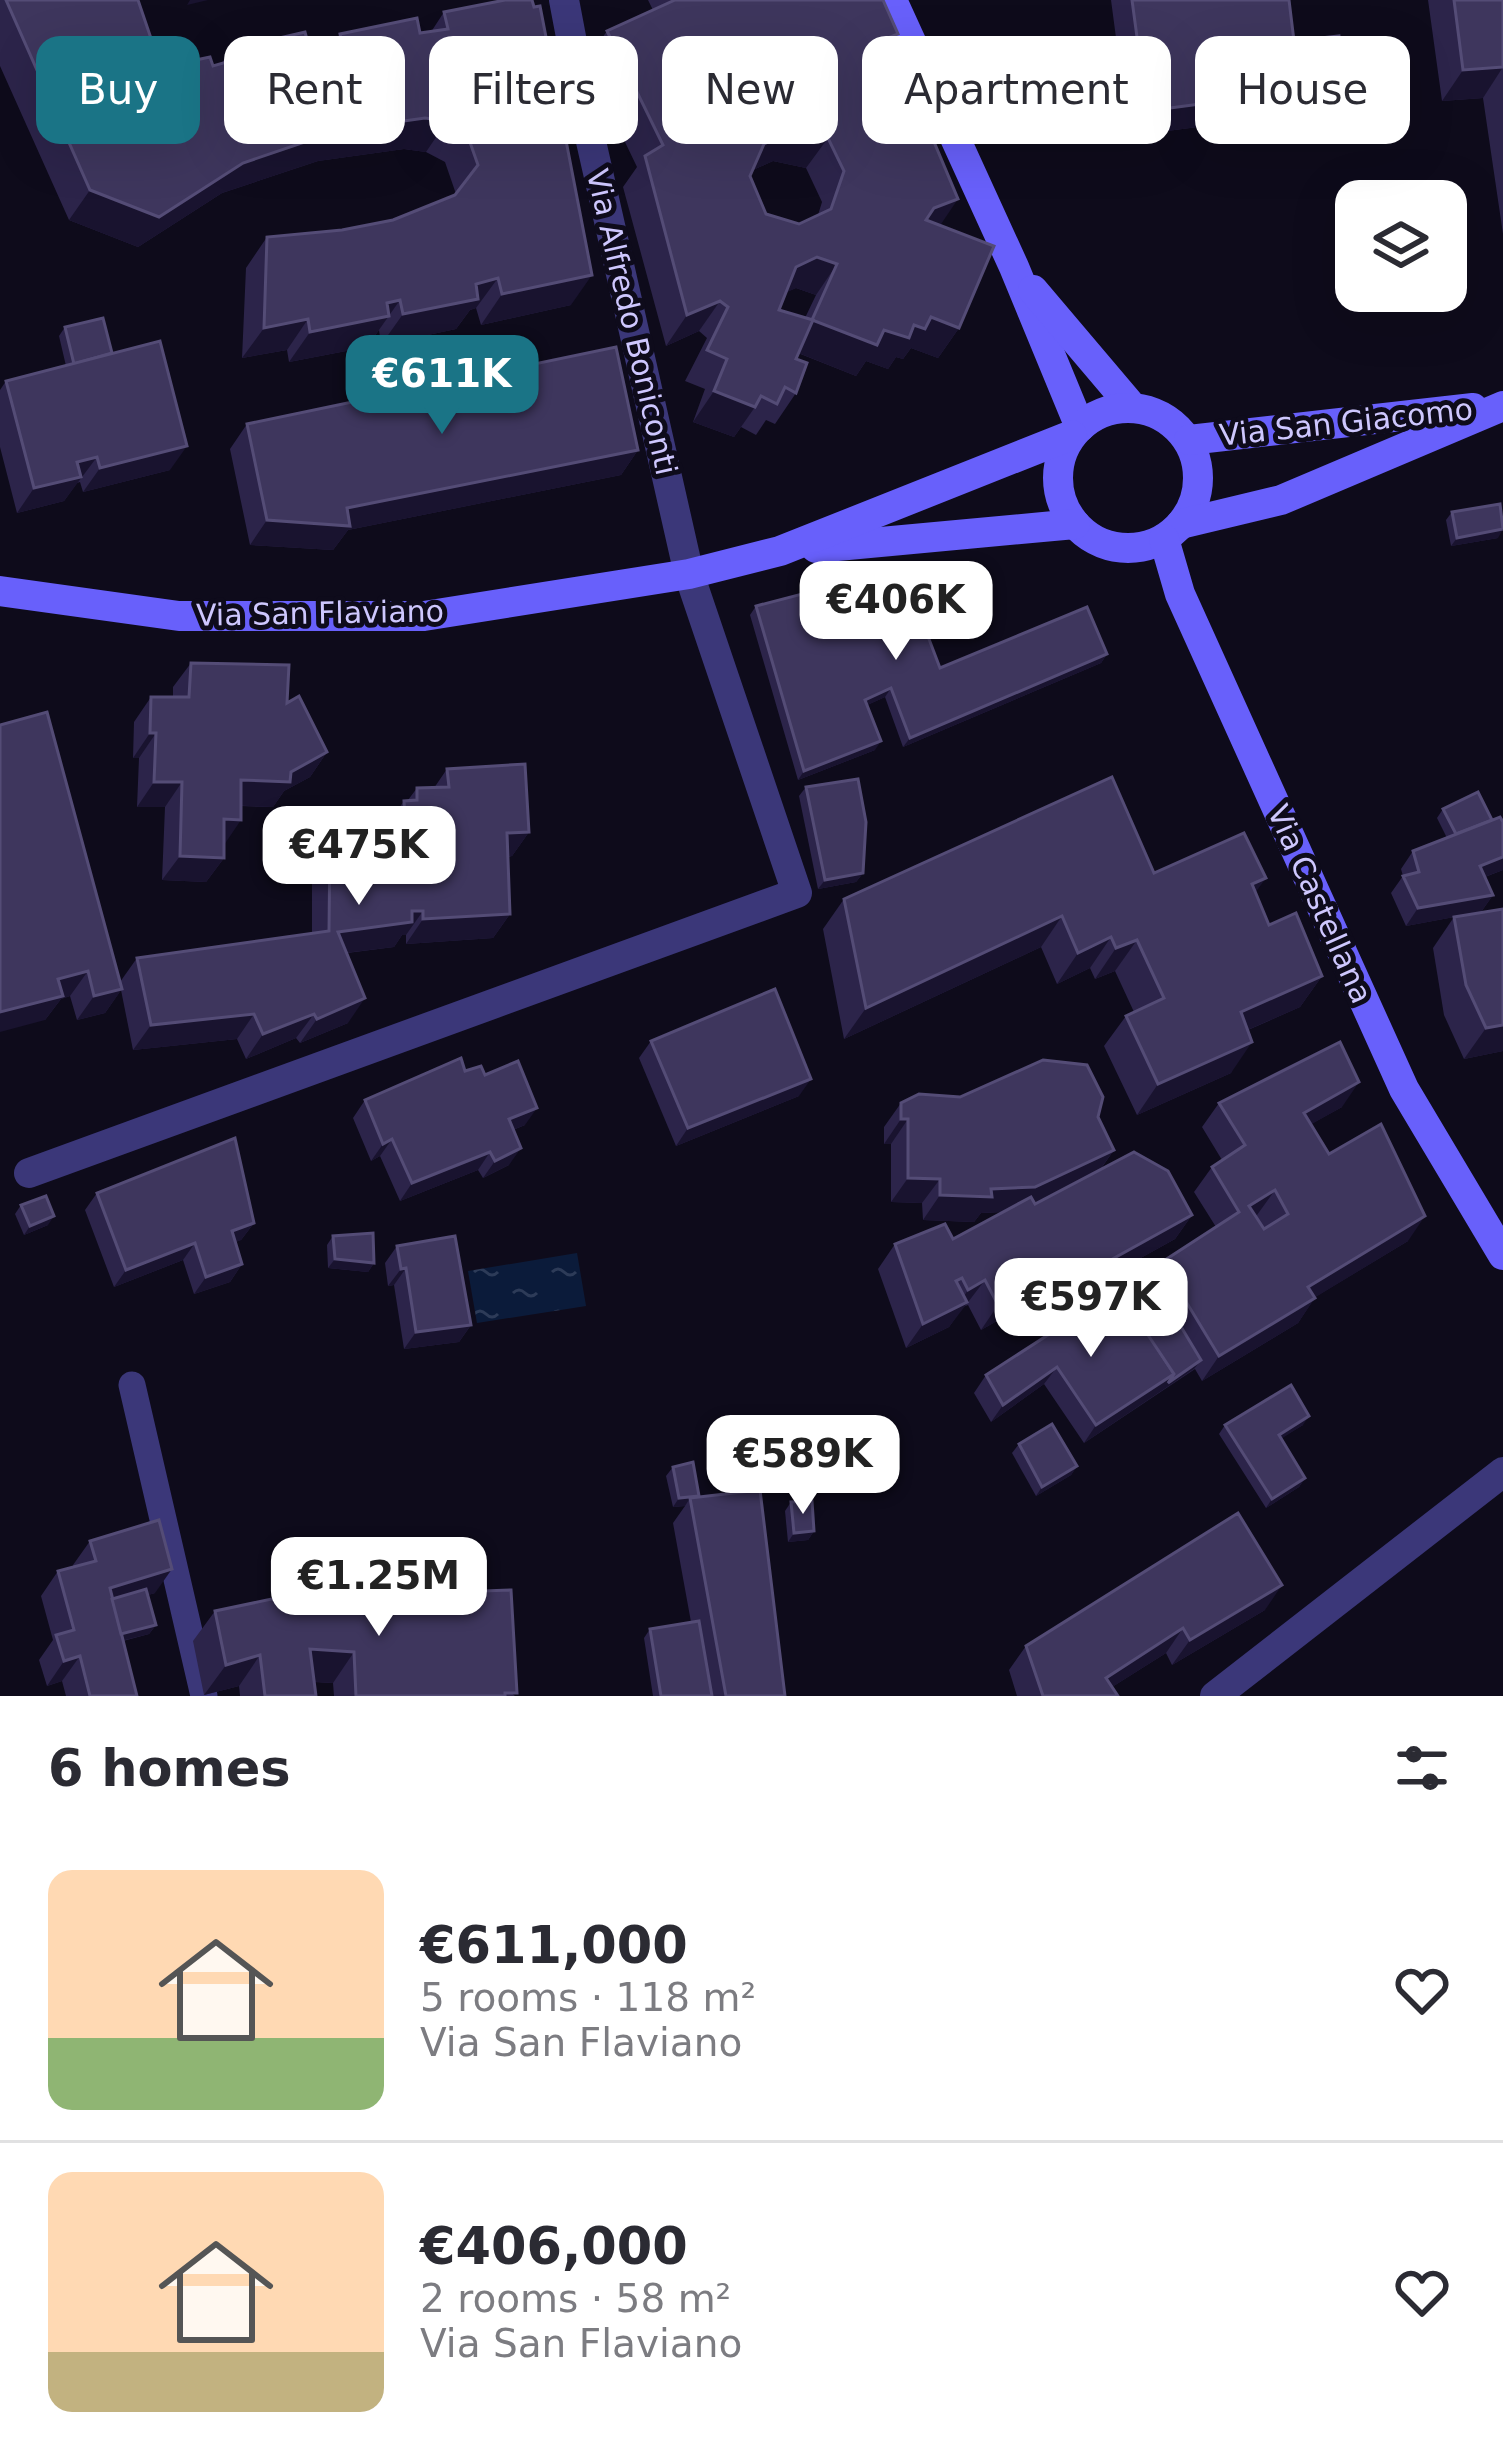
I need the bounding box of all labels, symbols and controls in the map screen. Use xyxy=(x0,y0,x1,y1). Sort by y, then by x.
chip: Buy xyxy=(36,36,200,144)
chip: Rent xyxy=(224,36,405,144)
chip: Filters xyxy=(429,36,638,144)
chip: New xyxy=(662,36,838,144)
chip: Apartment xyxy=(862,36,1171,144)
chip: House xyxy=(1195,36,1410,144)
street label: Via Alfredo Boniconti xyxy=(580,166,684,478)
map controls xyxy=(1335,180,1467,312)
button: layers xyxy=(1335,180,1467,312)
pin: €611K xyxy=(358,335,526,437)
text: €611K xyxy=(373,351,511,396)
street label: Via San Giacomo xyxy=(1218,391,1474,453)
pin: €406K xyxy=(812,561,980,663)
text: €406K xyxy=(827,577,965,622)
street label: Via San Flaviano xyxy=(196,593,444,633)
street label: Via Castellana xyxy=(1261,799,1379,1009)
pin: €475K xyxy=(275,806,443,908)
text: €475K xyxy=(290,822,428,867)
pin: €597K xyxy=(1007,1258,1175,1360)
text: €597K xyxy=(1022,1274,1160,1319)
pin: €589K xyxy=(719,1415,887,1517)
text: €589K xyxy=(734,1431,872,1476)
pin: €1.25M xyxy=(281,1537,477,1639)
text: €1.25M xyxy=(298,1553,460,1598)
icon: filters xyxy=(1389,1735,1455,1801)
text: 6 homes xyxy=(48,1739,291,1798)
text: €611,000 xyxy=(420,1916,688,1975)
icon: home xyxy=(144,1918,288,2062)
icon: heart xyxy=(1389,1957,1455,2023)
text: 5 rooms · 118 m² xyxy=(420,1975,756,2020)
text: Via San Flaviano xyxy=(420,2020,742,2065)
text: €406,000 xyxy=(420,2217,688,2276)
icon: home xyxy=(144,2220,288,2364)
icon: heart xyxy=(1389,2259,1455,2325)
text: 2 rooms · 58 m² xyxy=(420,2276,731,2321)
text: Via San Flaviano xyxy=(420,2321,742,2366)

